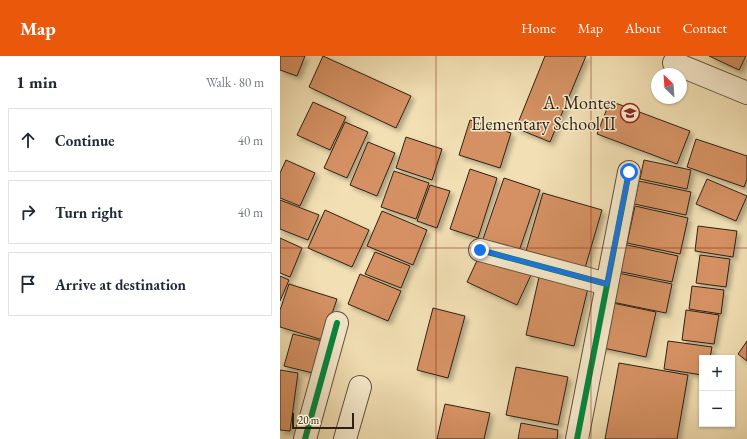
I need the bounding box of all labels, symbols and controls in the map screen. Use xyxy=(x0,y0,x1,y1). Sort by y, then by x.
text: Map xyxy=(20,16,56,41)
text: Home xyxy=(521,19,556,37)
text: Map xyxy=(578,19,603,37)
text: About xyxy=(625,19,661,37)
text: Contact xyxy=(683,19,727,37)
north arrow xyxy=(651,68,687,104)
text: 1 min xyxy=(16,71,57,93)
text: Walk · 80 m xyxy=(206,74,264,91)
place label: A. Montes Elementary School II xyxy=(471,91,616,135)
school or university icon: A. Montes Elementary School II xyxy=(619,102,641,124)
icon: ahead xyxy=(17,129,39,151)
text: Continue xyxy=(55,131,115,150)
text: 40 m xyxy=(238,132,263,149)
route start xyxy=(620,163,638,181)
icon: right xyxy=(17,201,39,223)
text: Turn right xyxy=(55,203,123,222)
text: 40 m xyxy=(238,204,263,221)
route end xyxy=(471,241,489,259)
icon: arrive xyxy=(17,273,39,295)
text: Arrive at destination xyxy=(55,275,186,294)
map controls xyxy=(699,355,735,427)
button: + xyxy=(699,355,735,391)
button: − xyxy=(699,391,735,427)
scale bar xyxy=(292,411,354,430)
text: 20 m xyxy=(298,413,319,427)

